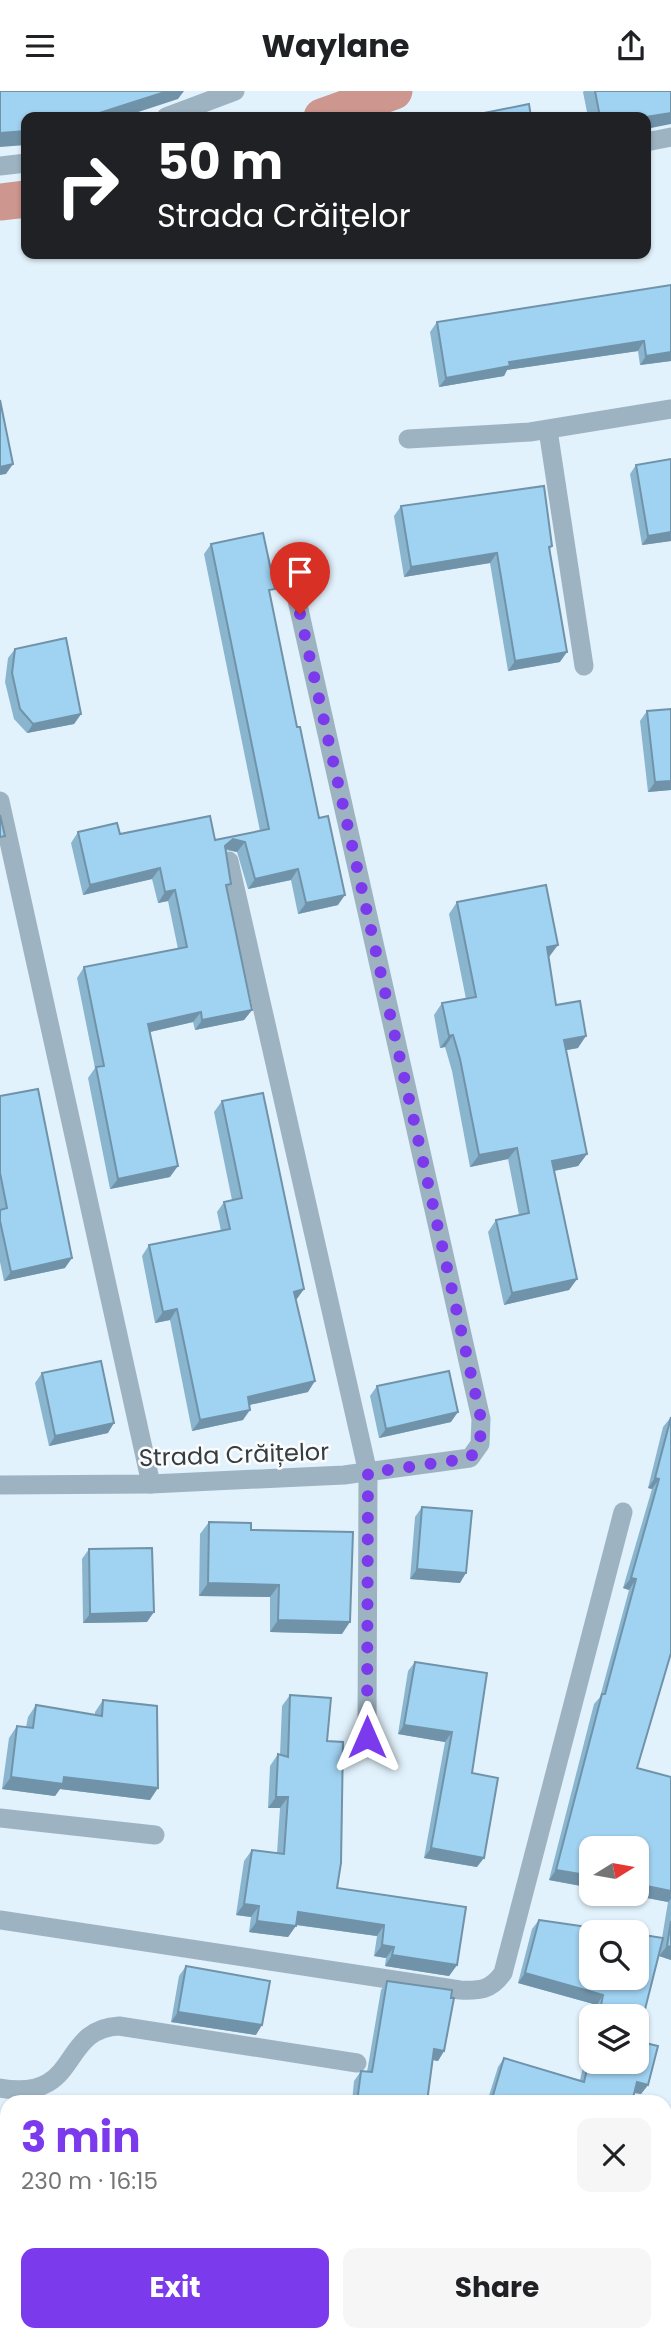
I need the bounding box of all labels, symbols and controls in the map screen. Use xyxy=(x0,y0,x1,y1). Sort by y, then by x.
text: Waylane xyxy=(261,23,410,68)
icon: menu xyxy=(21,27,59,65)
icon: share xyxy=(612,27,650,65)
text: 50 m xyxy=(157,128,283,196)
icon: right xyxy=(42,140,133,231)
text: Strada Crăițelor xyxy=(157,193,411,238)
pin xyxy=(270,542,330,614)
icon: arrive xyxy=(281,553,319,591)
street label: Strada Crăițelor xyxy=(138,1435,330,1474)
position arrow xyxy=(330,1700,404,1774)
north arrow xyxy=(579,1836,649,1906)
map controls xyxy=(579,1836,649,2074)
button: search xyxy=(579,1920,649,1990)
button: layers xyxy=(579,2004,649,2074)
text: 3 min xyxy=(21,2108,141,2167)
button: close xyxy=(577,2118,651,2192)
text: 230 m · 16:15 xyxy=(21,2165,158,2197)
button: Exit xyxy=(21,2248,329,2328)
button: Share xyxy=(343,2248,651,2328)

